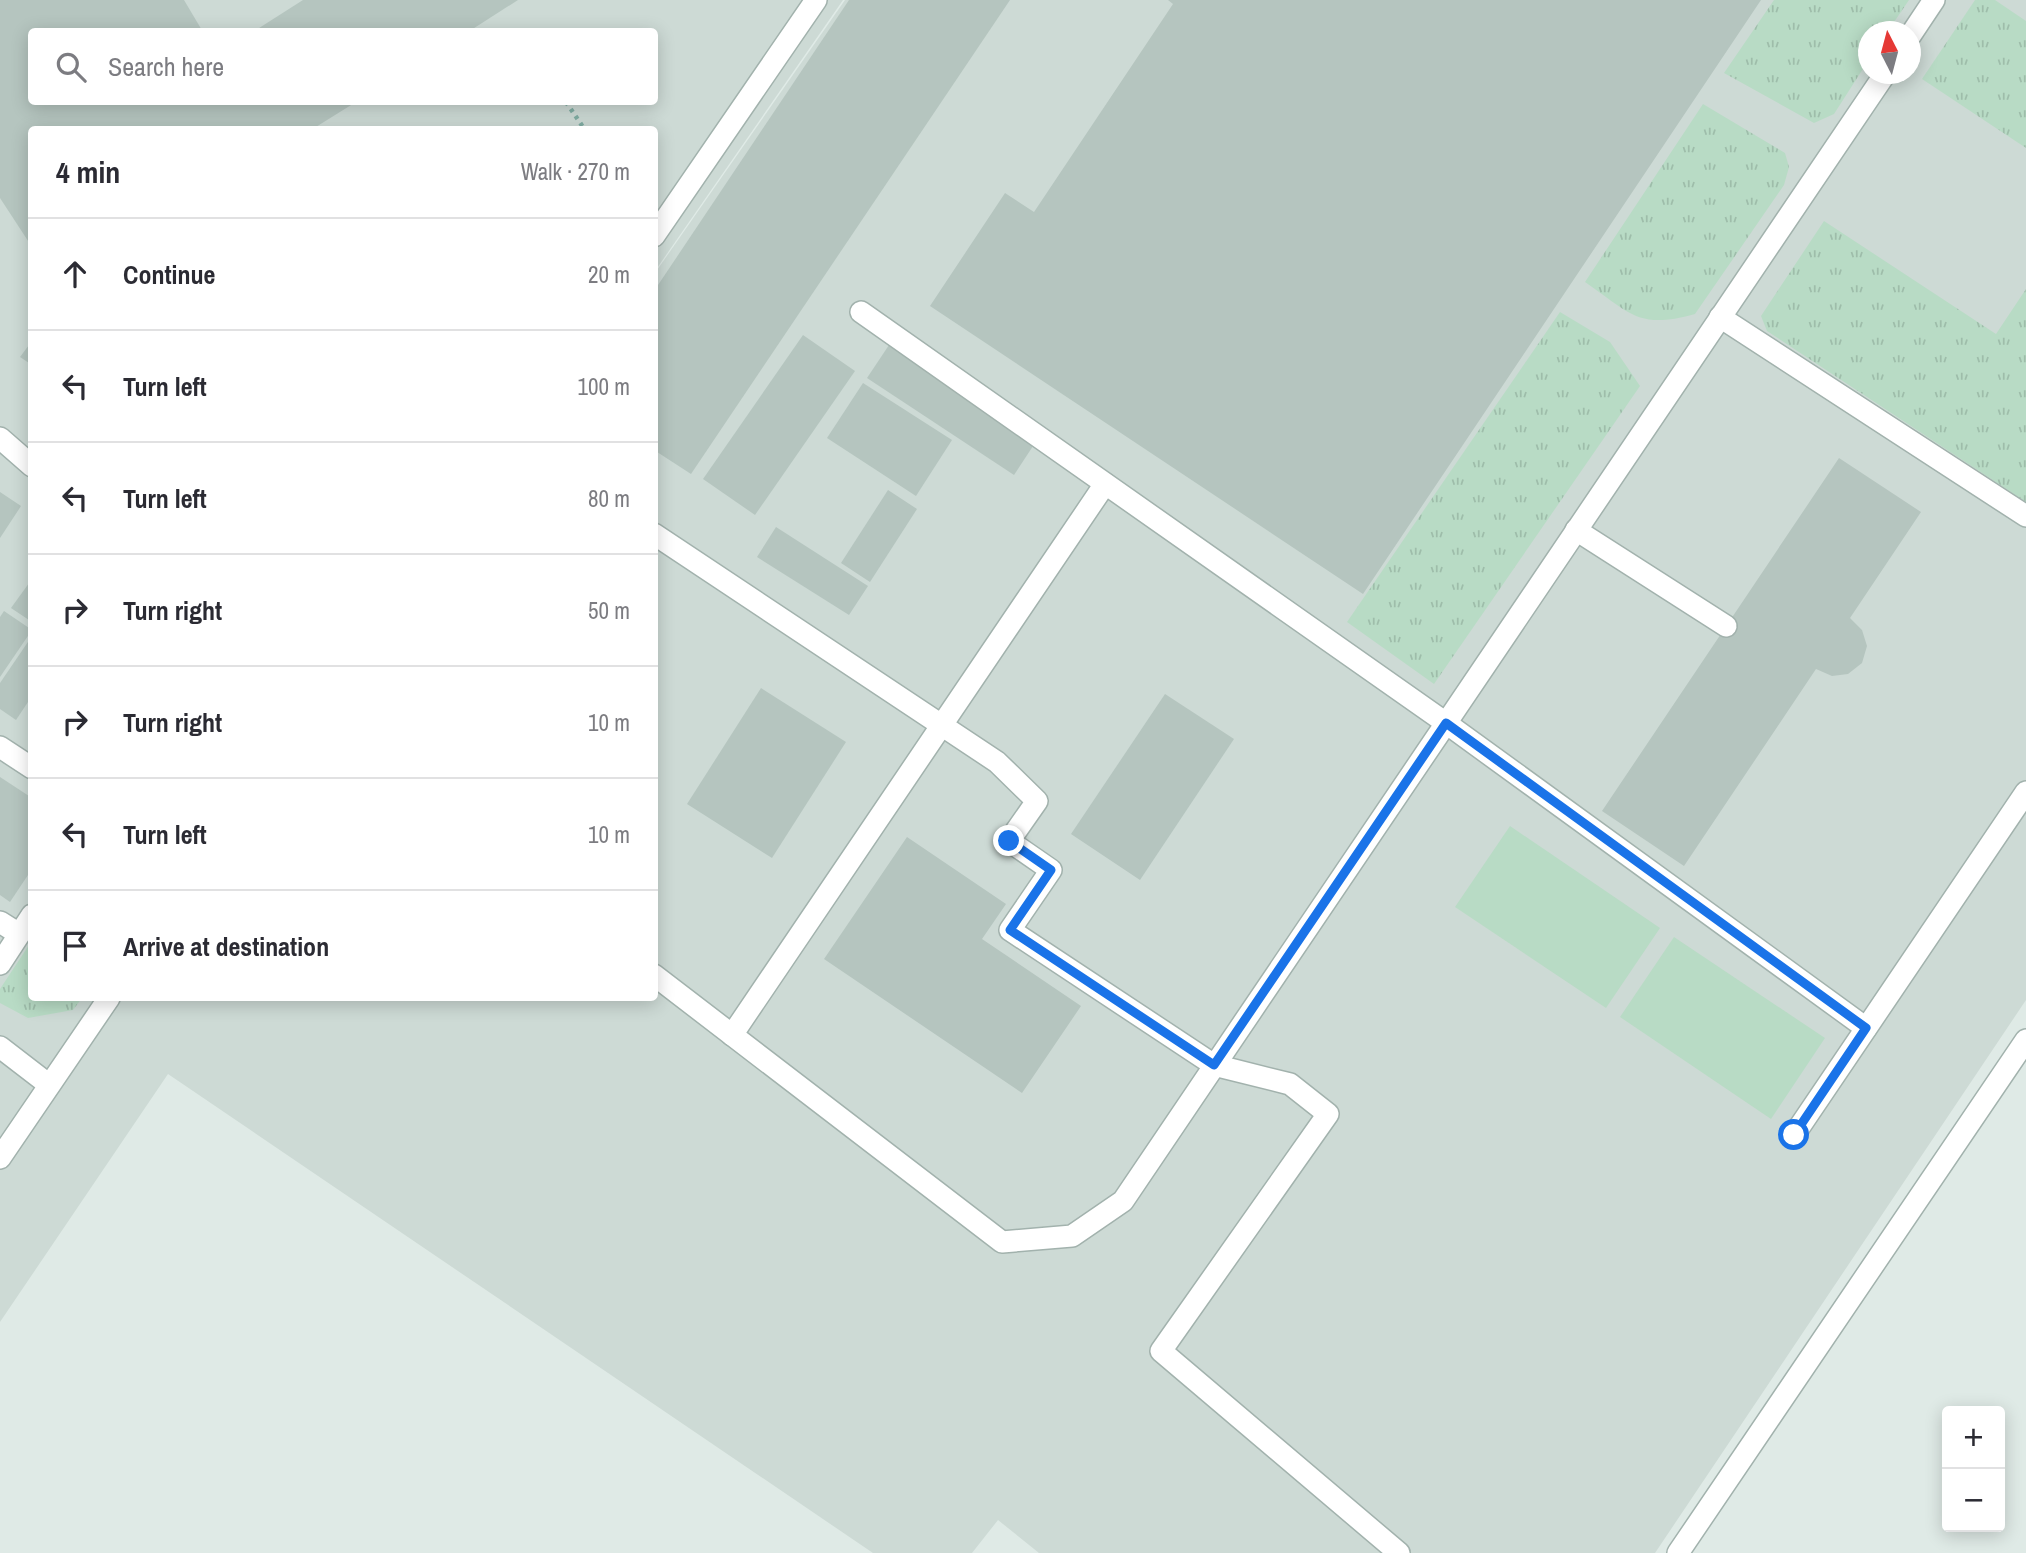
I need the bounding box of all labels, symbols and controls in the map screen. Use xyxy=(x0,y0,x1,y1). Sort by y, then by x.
north arrow xyxy=(1858,21,1921,84)
search box xyxy=(28,28,658,105)
icon: search xyxy=(52,48,90,86)
text: Search here xyxy=(108,49,224,84)
text: 4 min xyxy=(56,152,120,192)
text: Walk · 270 m xyxy=(521,156,630,187)
icon: ahead xyxy=(56,255,94,293)
text: Continue xyxy=(123,257,215,292)
text: 20 m xyxy=(588,259,630,290)
icon: left xyxy=(56,367,94,405)
text: Turn left xyxy=(123,369,207,404)
text: 100 m xyxy=(578,371,630,402)
icon: left xyxy=(56,479,94,517)
text: Turn left xyxy=(123,481,207,516)
text: 80 m xyxy=(588,483,630,514)
icon: right xyxy=(56,591,94,629)
text: Turn right xyxy=(123,593,222,628)
text: 50 m xyxy=(588,595,630,626)
icon: right xyxy=(56,703,94,741)
text: Turn right xyxy=(123,705,222,740)
text: 10 m xyxy=(588,707,630,738)
icon: left xyxy=(56,815,94,853)
text: Turn left xyxy=(123,817,207,852)
text: 10 m xyxy=(588,819,630,850)
route end xyxy=(993,825,1024,856)
icon: arrive xyxy=(56,927,94,965)
text: Arrive at destination xyxy=(123,929,329,964)
route start xyxy=(1778,1119,1809,1150)
map controls xyxy=(1942,1406,2005,1532)
button: + xyxy=(1942,1406,2005,1469)
button: − xyxy=(1942,1469,2005,1532)

